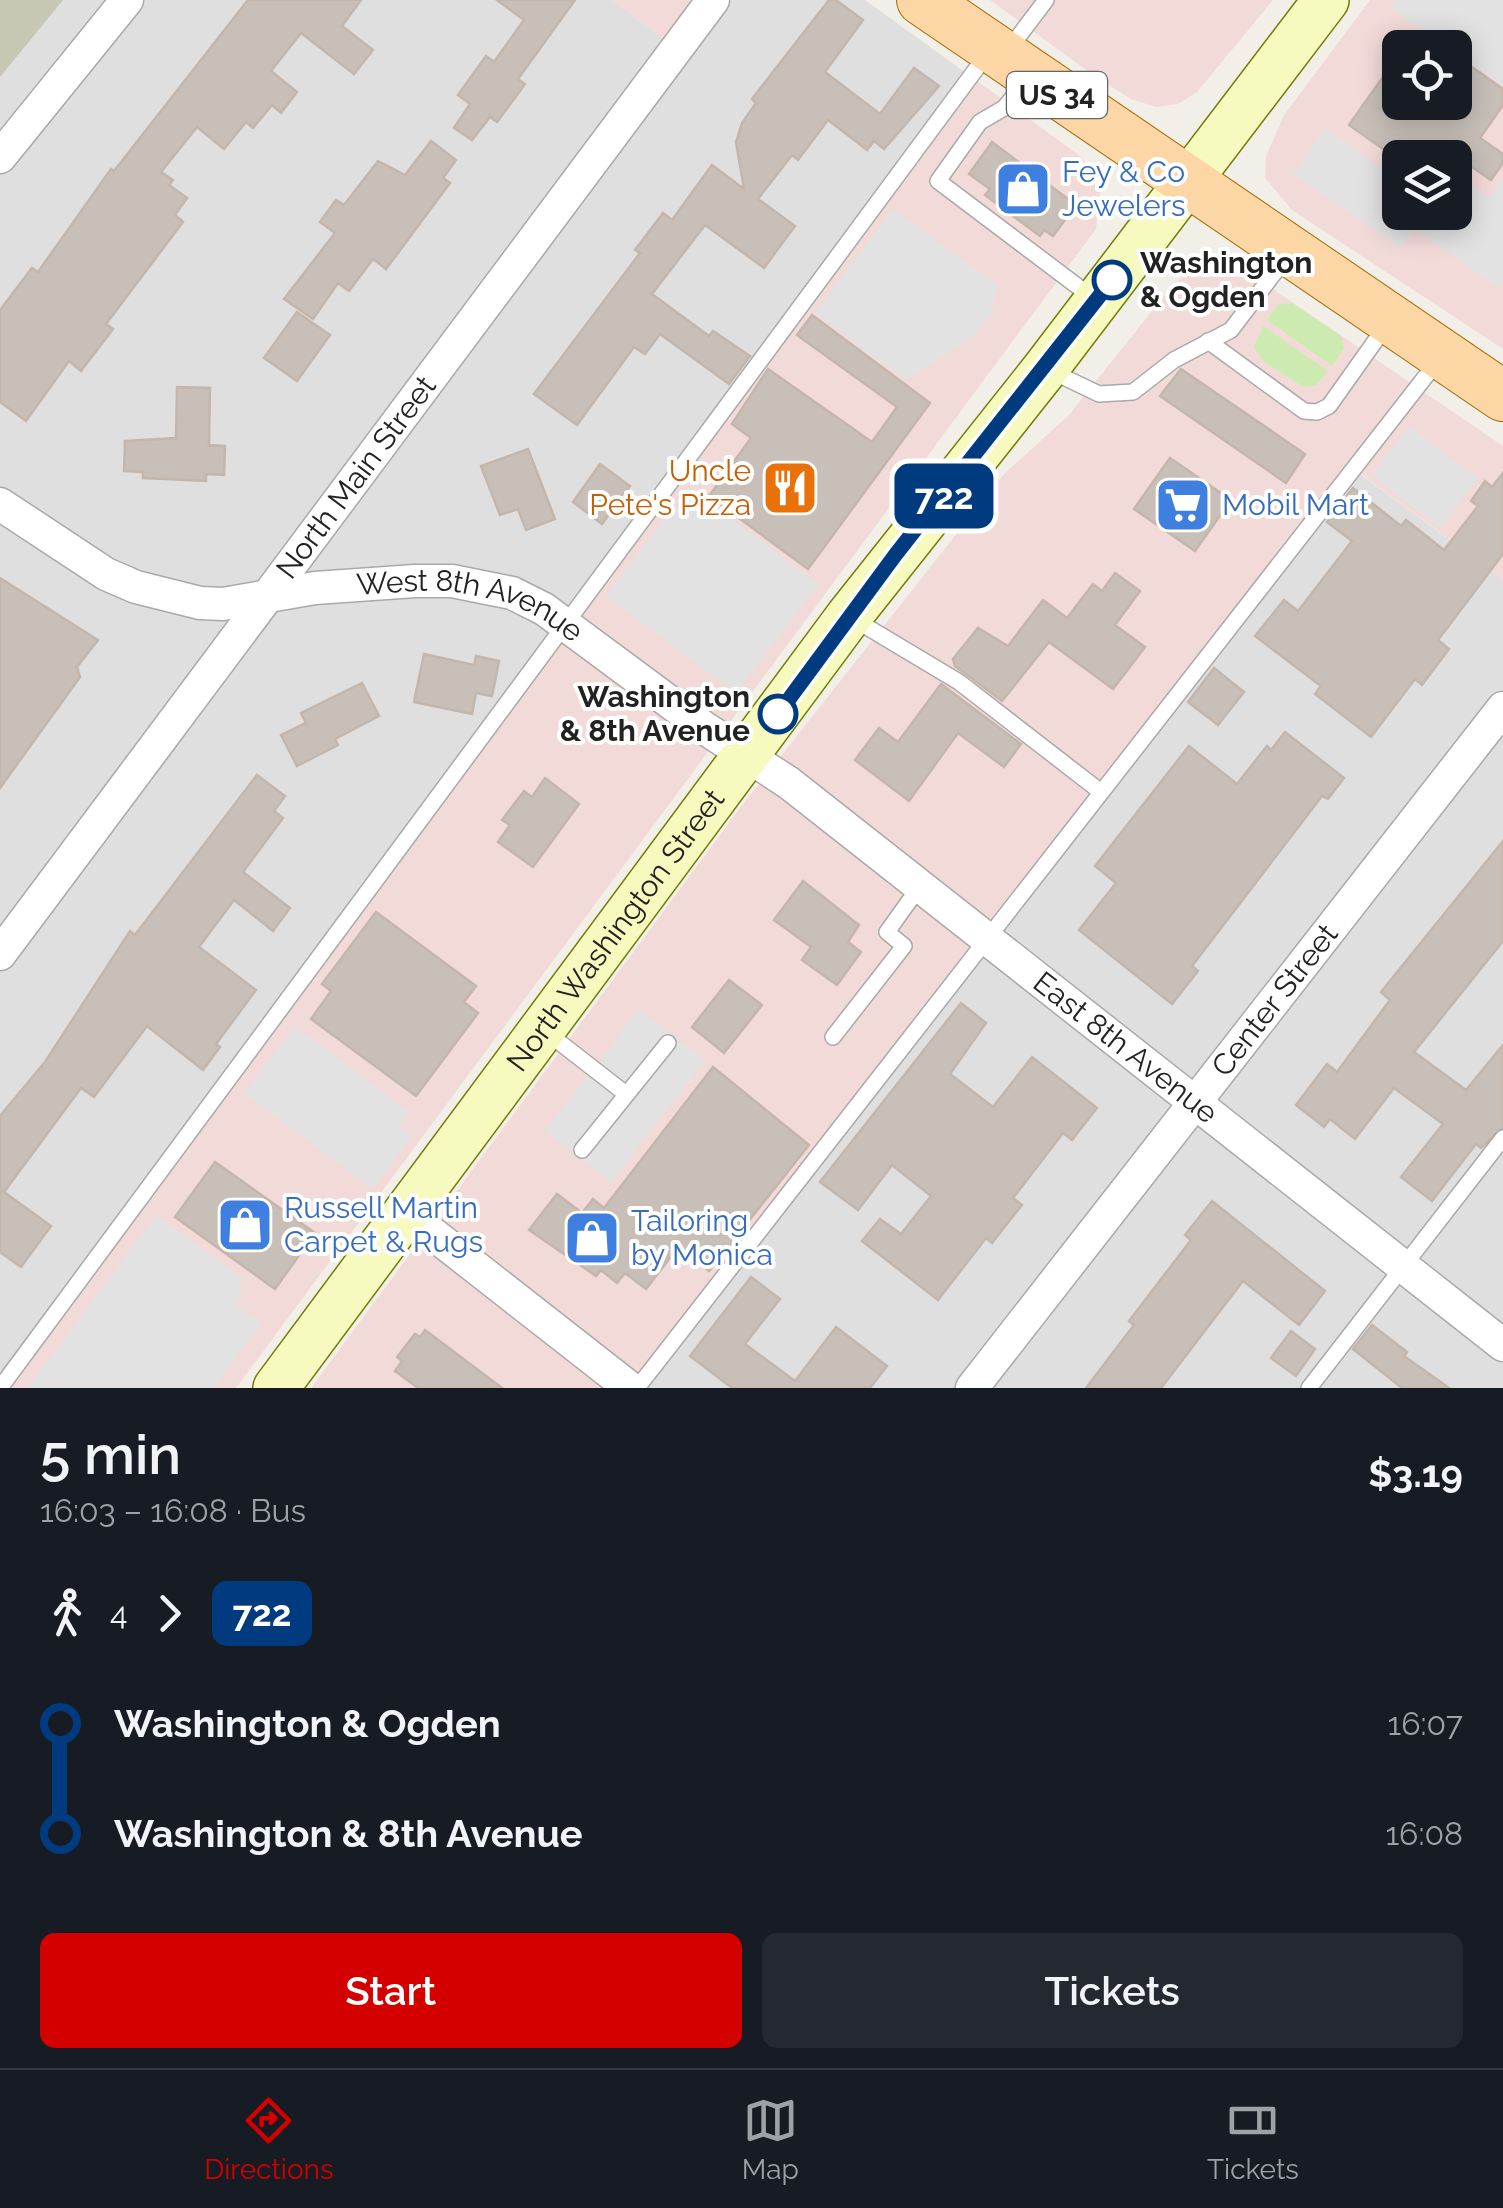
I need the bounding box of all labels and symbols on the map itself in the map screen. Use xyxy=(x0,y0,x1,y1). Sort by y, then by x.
road number: US 34 xyxy=(1007,72,1107,118)
place label: Fey & Co Jewelers xyxy=(1062,154,1186,223)
shop icon: Fey & Co Jewelers xyxy=(993,159,1053,219)
place label: Washington & Ogden xyxy=(1140,245,1312,314)
marker: Washington & Ogden xyxy=(1093,261,1131,299)
street label: North Main Street xyxy=(269,369,443,585)
place label: Uncle Pete's Pizza xyxy=(589,453,751,522)
restaurant icon: Uncle Pete's Pizza xyxy=(760,458,820,518)
line badge: 722 xyxy=(886,464,1002,528)
supermarket icon: Mobil Mart xyxy=(1153,475,1213,535)
place label: Mobil Mart xyxy=(1222,487,1369,522)
street label: West 8th Avenue xyxy=(355,563,590,649)
place label: Washington & 8th Avenue xyxy=(560,679,750,748)
marker: Washington & 8th Avenue xyxy=(759,695,797,733)
street label: North Washington Street xyxy=(499,782,731,1078)
street label: Center Street xyxy=(1204,917,1345,1083)
street label: East 8th Avenue xyxy=(1027,964,1225,1130)
place label: Russell Martin Carpet & Rugs xyxy=(284,1190,483,1259)
shop icon: Russell Martin Carpet & Rugs xyxy=(215,1195,275,1255)
place label: Tailoring by Monica xyxy=(631,1203,773,1272)
shop icon: Tailoring by Monica xyxy=(562,1208,622,1268)

